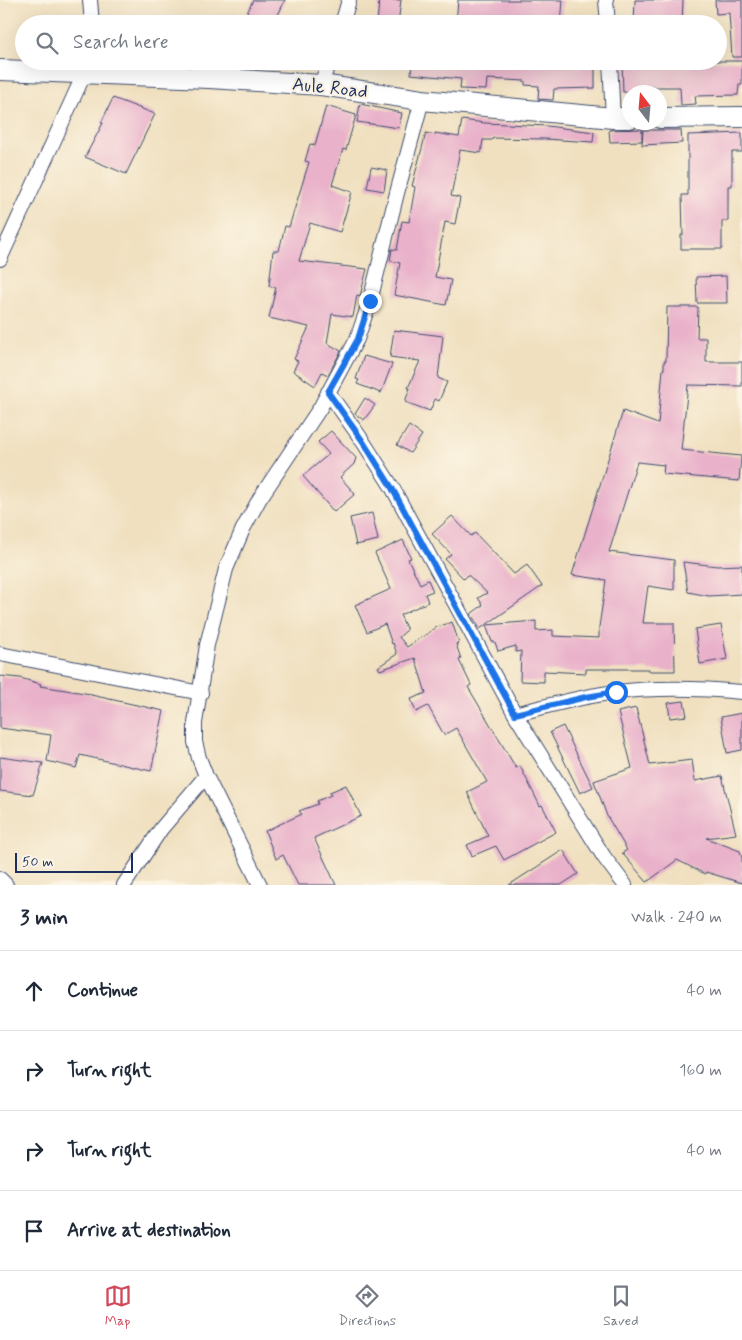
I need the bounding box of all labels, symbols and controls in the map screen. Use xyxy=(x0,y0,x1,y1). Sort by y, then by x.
search box xyxy=(15,15,727,70)
icon: search xyxy=(33,29,61,57)
text: Search here xyxy=(73,30,169,55)
street label: Aule Road xyxy=(291,72,369,104)
north arrow xyxy=(622,85,667,130)
route end xyxy=(359,290,382,313)
route start xyxy=(605,681,628,704)
scale bar xyxy=(15,850,132,873)
text: 50 m xyxy=(22,853,53,871)
text: 3 min xyxy=(20,904,68,932)
text: Walk · 240 m xyxy=(631,907,722,928)
icon: ahead xyxy=(20,977,48,1005)
text: Continue xyxy=(67,978,138,1003)
text: 40 m xyxy=(686,980,722,1001)
icon: right xyxy=(20,1057,48,1085)
text: Turn right xyxy=(67,1058,151,1083)
text: 160 m xyxy=(679,1060,722,1081)
icon: right xyxy=(20,1137,48,1165)
text: Turn right xyxy=(67,1138,151,1163)
text: 40 m xyxy=(686,1140,722,1161)
icon: arrive xyxy=(20,1217,48,1245)
text: Arrive at destination xyxy=(67,1218,231,1243)
tab: Map xyxy=(104,1282,132,1330)
tab: Directions xyxy=(339,1282,396,1330)
tab: Saved xyxy=(603,1282,638,1330)

